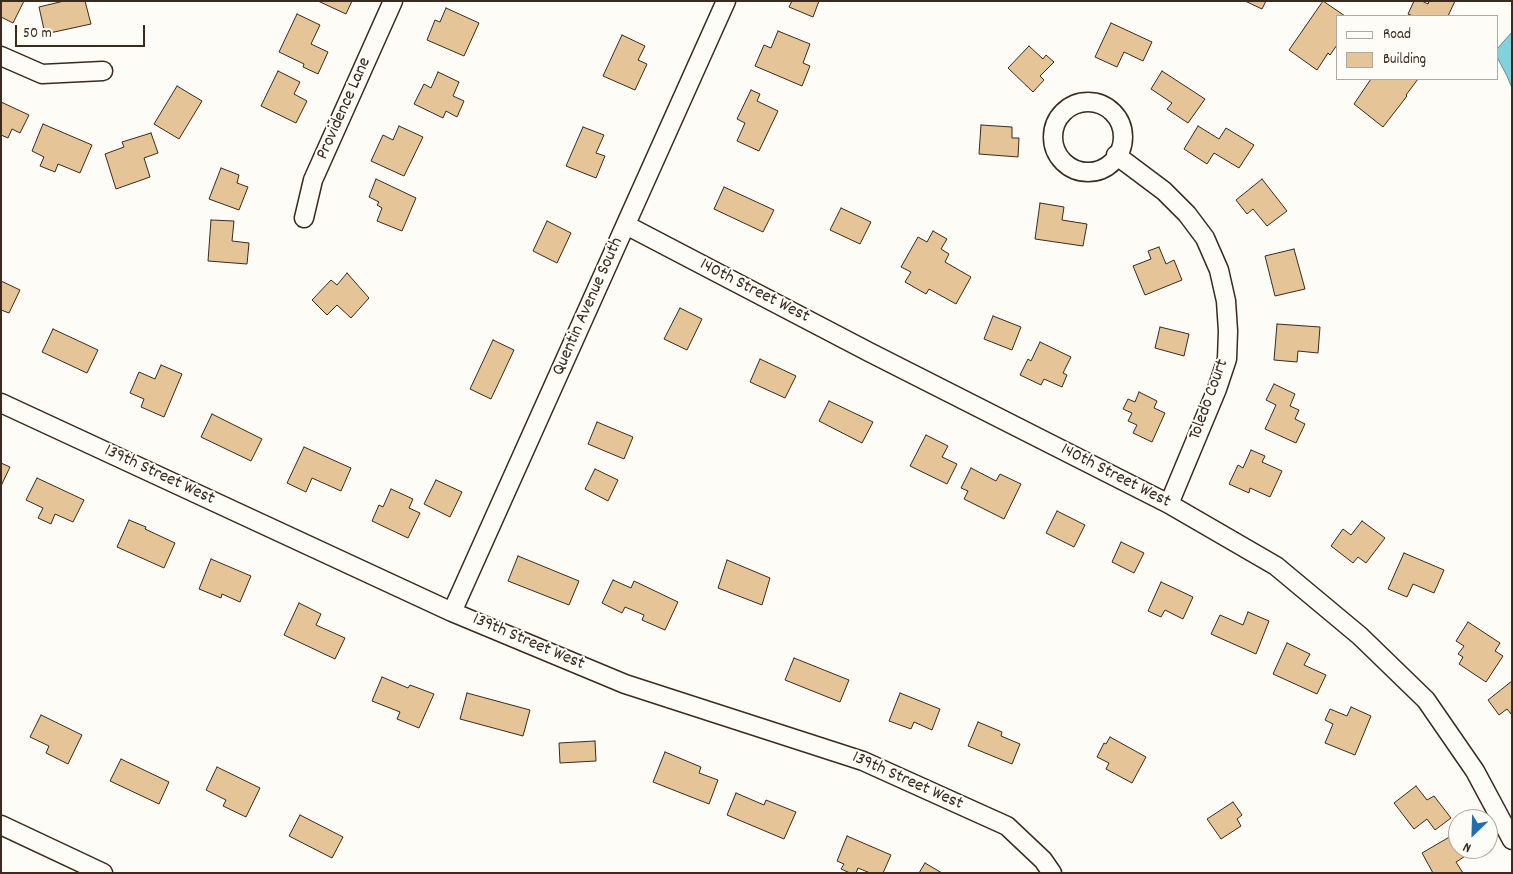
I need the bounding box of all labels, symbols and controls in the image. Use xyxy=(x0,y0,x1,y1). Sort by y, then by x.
scale bar xyxy=(18,15,148,47)
legend xyxy=(1336,15,1498,80)
text: 50 m xyxy=(23,23,52,45)
text: Road xyxy=(1383,24,1411,46)
text: Building xyxy=(1383,49,1426,71)
street label: Providence Lane xyxy=(313,55,377,163)
street label: Quentin Avenue South xyxy=(549,235,629,379)
street label: 140th Street West xyxy=(695,255,813,329)
street label: Toledo Court xyxy=(1185,357,1235,443)
street label: 140th Street West xyxy=(1056,440,1174,514)
street label: 139th Street West xyxy=(100,441,218,511)
street label: 139th Street West xyxy=(469,610,587,676)
street label: 139th Street West xyxy=(848,748,966,816)
north arrow xyxy=(1448,809,1498,859)
text: N xyxy=(1460,836,1475,857)

